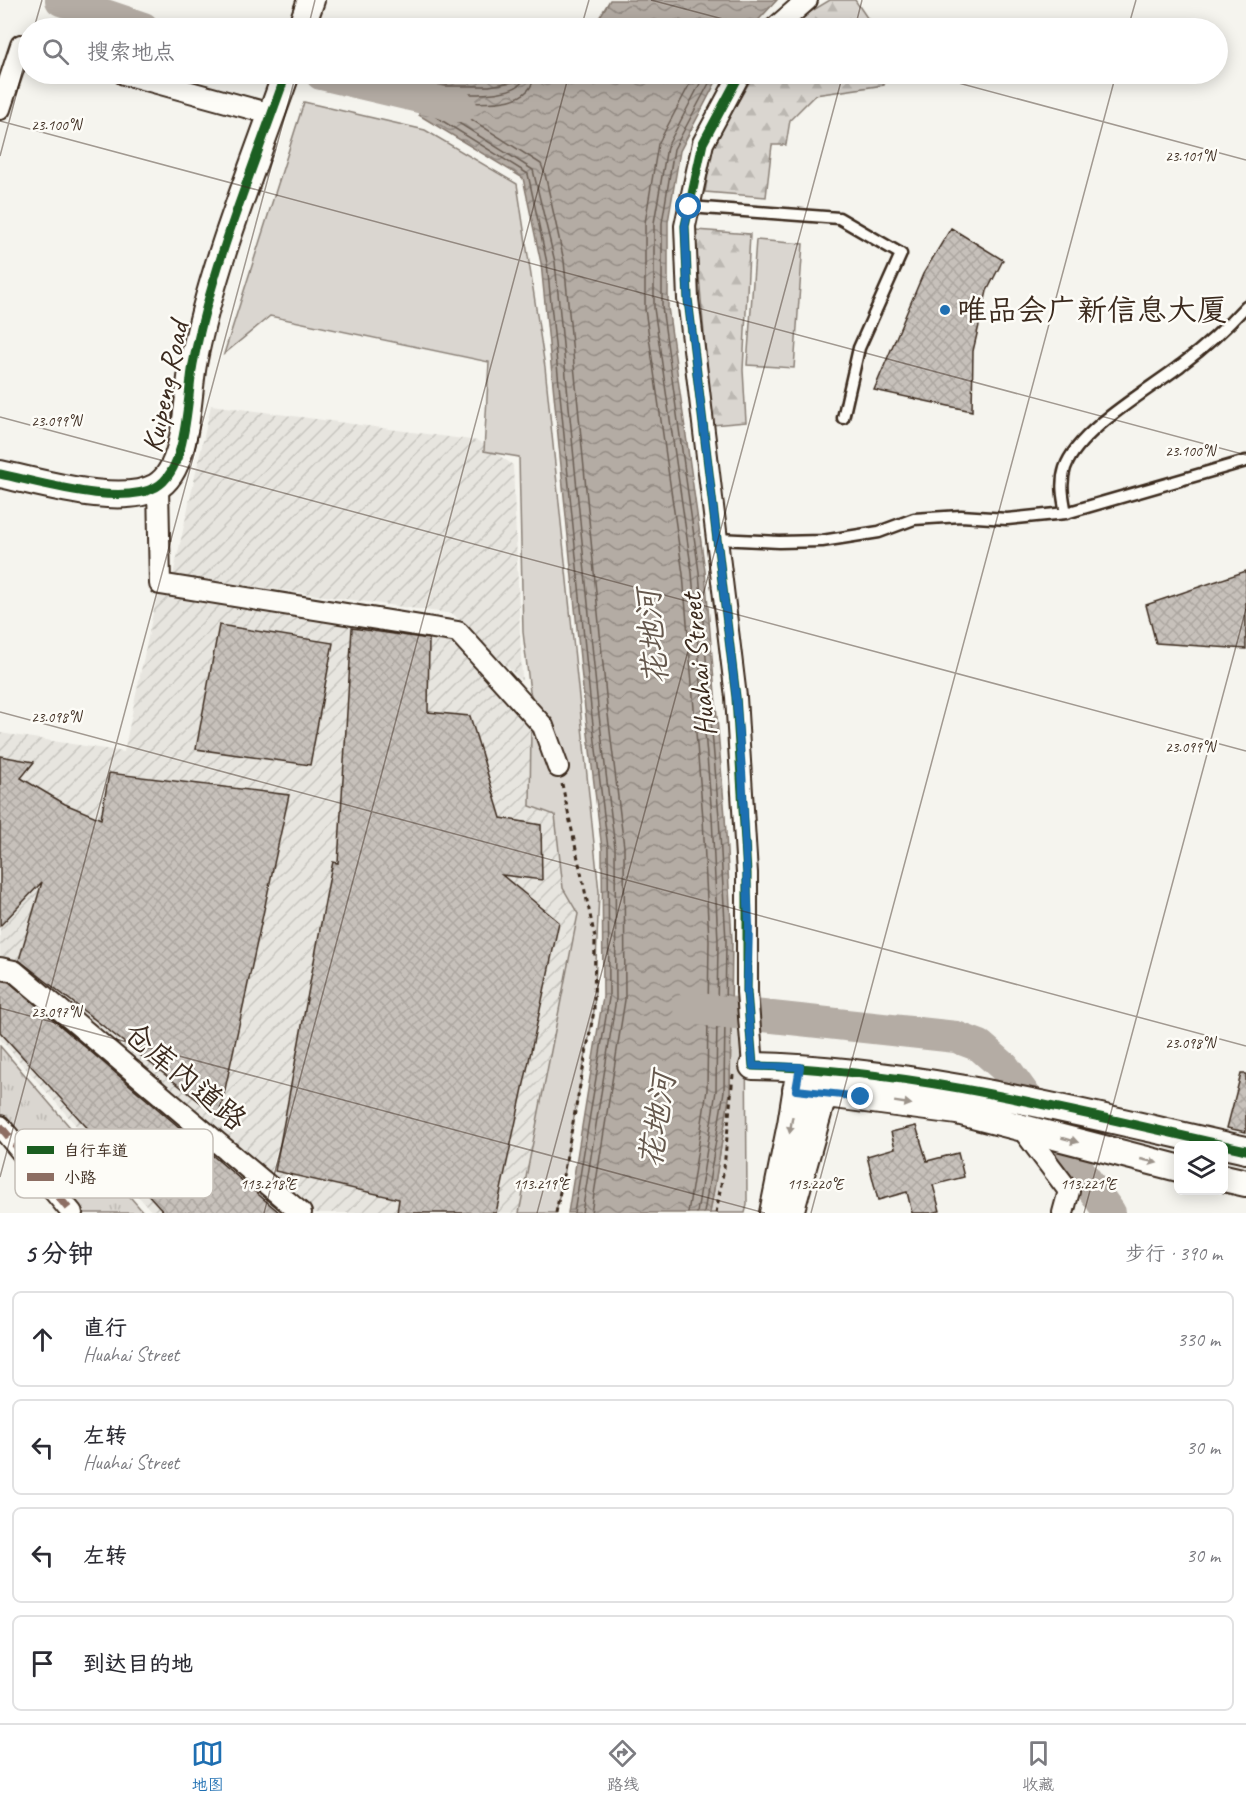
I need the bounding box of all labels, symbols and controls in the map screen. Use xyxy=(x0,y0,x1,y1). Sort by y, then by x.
search box xyxy=(18,18,1228,84)
icon: search xyxy=(39,35,72,68)
text: 搜索地点 xyxy=(87,38,175,66)
text: 23.100°N xyxy=(31,116,84,135)
text: 23.101°N xyxy=(1165,147,1218,166)
route start xyxy=(675,193,701,219)
place label: 唯品会广新信息大厦 xyxy=(957,291,1227,329)
marker: 唯品会广新信息大厦 xyxy=(938,303,952,317)
street label: Kuipeng Road xyxy=(133,314,198,456)
text: 23.099°N xyxy=(31,412,84,431)
text: 23.100°N xyxy=(1165,442,1218,461)
water label: 花地河 xyxy=(627,582,677,687)
street label: Huahai Street xyxy=(671,588,724,739)
text: 23.098°N xyxy=(31,708,84,727)
text: 23.099°N xyxy=(1165,738,1218,757)
text: 23.097°N xyxy=(31,1003,84,1022)
street label: 仓库内道路 xyxy=(115,1013,255,1139)
text: 23.098°N xyxy=(1165,1034,1218,1053)
water label: 花地河 xyxy=(629,1064,686,1171)
route end xyxy=(847,1083,873,1109)
one-way arrow xyxy=(894,1098,913,1107)
one-way arrow xyxy=(786,1116,795,1135)
legend xyxy=(15,1129,213,1198)
one-way arrow xyxy=(1061,1136,1079,1145)
text: 自行车道 xyxy=(64,1141,128,1161)
map controls xyxy=(1174,1141,1228,1195)
button: layers xyxy=(1174,1141,1228,1195)
one-way arrow xyxy=(1140,1157,1158,1167)
text: 小路 xyxy=(64,1168,96,1188)
text: 113.218°E xyxy=(240,1175,298,1194)
text: 113.219°E xyxy=(513,1175,571,1194)
text: 113.220°E xyxy=(787,1175,845,1194)
text: 113.221°E xyxy=(1060,1175,1118,1194)
text: 5 分钟 xyxy=(24,1237,94,1270)
text: 步行 · 390 m xyxy=(1126,1241,1222,1266)
text: 直行 xyxy=(83,1314,127,1342)
icon: ahead xyxy=(26,1323,59,1356)
text: 330 m xyxy=(1177,1327,1220,1352)
text: Huahai Street xyxy=(83,1342,179,1367)
text: 左转 xyxy=(83,1422,127,1450)
icon: left xyxy=(26,1431,59,1464)
text: 30 m xyxy=(1186,1435,1220,1460)
text: Huahai Street xyxy=(83,1450,179,1475)
icon: left xyxy=(26,1539,59,1572)
text: 左转 xyxy=(83,1542,127,1570)
text: 30 m xyxy=(1186,1543,1220,1568)
icon: arrive xyxy=(26,1647,59,1680)
text: 到达目的地 xyxy=(83,1650,193,1678)
tab: 地图 xyxy=(191,1737,224,1795)
tab: 路线 xyxy=(606,1737,639,1795)
tab: 收藏 xyxy=(1022,1737,1055,1795)

